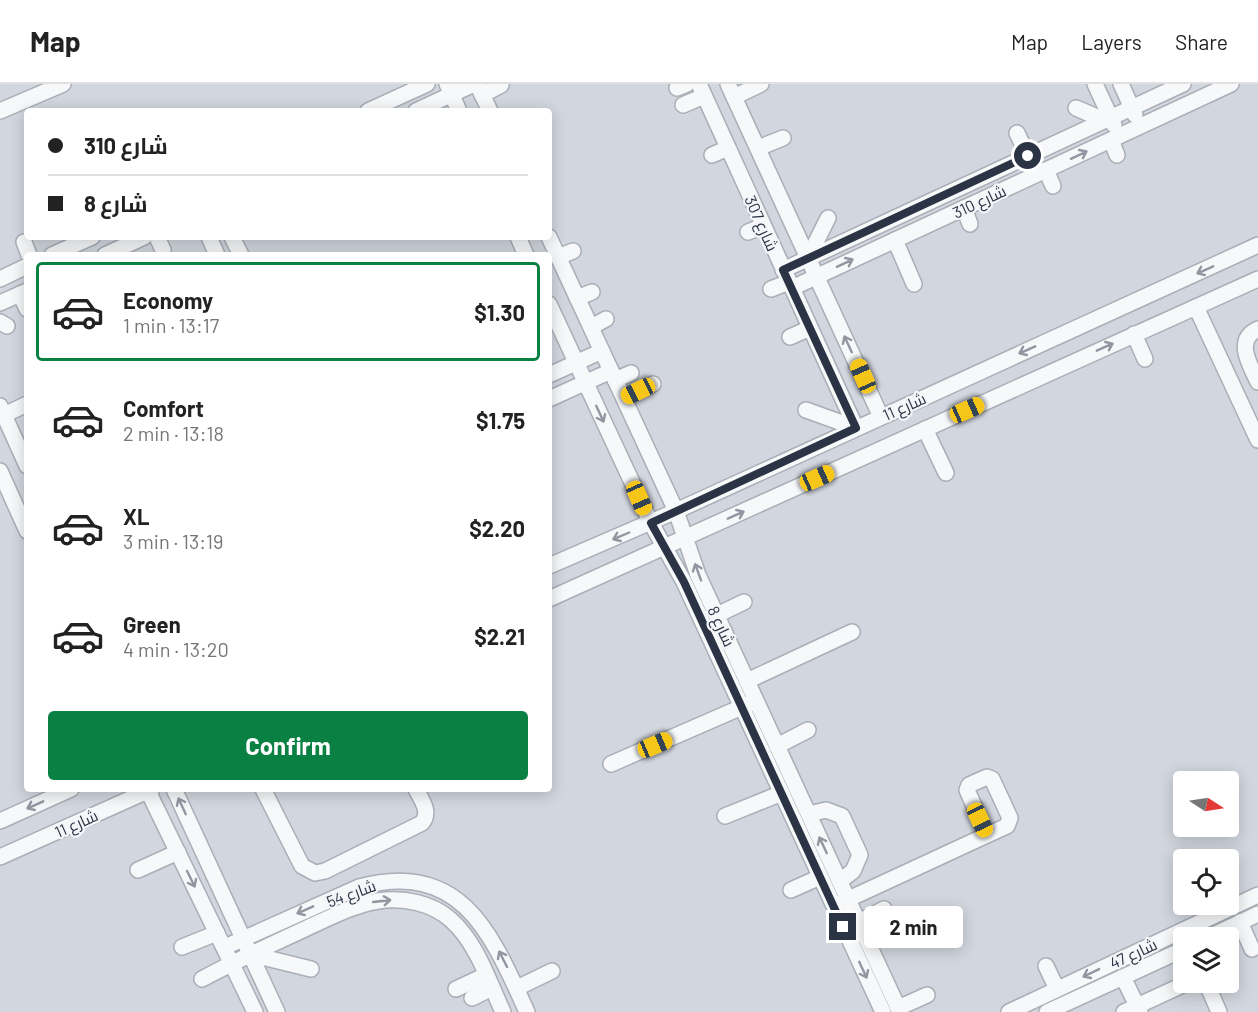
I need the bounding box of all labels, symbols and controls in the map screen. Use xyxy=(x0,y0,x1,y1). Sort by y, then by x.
text: Map xyxy=(30,24,81,58)
text: Map xyxy=(1011,29,1048,54)
text: Layers xyxy=(1081,29,1142,54)
text: Share xyxy=(1175,29,1228,54)
text: شارع 310 xyxy=(84,132,168,158)
route start xyxy=(1014,142,1041,169)
one-way arrow xyxy=(1069,148,1087,160)
street label: شارع 310 xyxy=(949,180,1010,224)
text: شارع 8 xyxy=(84,190,147,216)
street label: شارع 307 xyxy=(739,192,783,255)
one-way arrow xyxy=(835,257,853,269)
one-way arrow xyxy=(1197,264,1215,276)
icon: car xyxy=(51,285,105,339)
text: Economy xyxy=(123,287,213,313)
text: $1.30 xyxy=(474,299,525,325)
text: 1 min · 13:17 xyxy=(123,313,219,337)
one-way arrow xyxy=(842,336,853,354)
one-way arrow xyxy=(1096,341,1114,353)
one-way arrow xyxy=(1019,345,1037,357)
car xyxy=(847,356,879,396)
car xyxy=(618,375,658,407)
street label: شارع 11 xyxy=(879,388,930,427)
icon: car xyxy=(51,393,105,447)
car xyxy=(947,394,987,426)
text: Comfort xyxy=(123,395,204,421)
one-way arrow xyxy=(595,405,607,423)
text: $1.75 xyxy=(476,407,525,433)
text: 2 min · 13:18 xyxy=(123,421,224,445)
car xyxy=(797,462,837,494)
car xyxy=(623,478,655,518)
icon: car xyxy=(51,501,105,555)
text: XL xyxy=(123,503,149,529)
one-way arrow xyxy=(727,509,745,520)
text: $2.20 xyxy=(469,515,525,541)
text: 3 min · 13:19 xyxy=(123,529,223,553)
one-way arrow xyxy=(612,530,630,542)
one-way arrow xyxy=(691,563,702,582)
street label: شارع 8 xyxy=(702,603,740,651)
icon: car xyxy=(51,609,105,663)
text: Green xyxy=(123,611,181,637)
text: $2.21 xyxy=(474,623,525,649)
text: 4 min · 13:20 xyxy=(123,637,229,661)
button: Confirm xyxy=(48,711,528,780)
car xyxy=(635,730,675,760)
north arrow xyxy=(1173,771,1239,837)
map controls xyxy=(1173,771,1239,993)
one-way arrow xyxy=(175,798,187,816)
one-way arrow xyxy=(27,800,45,811)
car xyxy=(964,800,996,840)
street label: شارع 11 xyxy=(51,805,102,844)
one-way arrow xyxy=(816,836,828,854)
button: locate xyxy=(1173,849,1239,915)
one-way arrow xyxy=(186,870,198,888)
street label: شارع 54 xyxy=(324,875,379,914)
one-way arrow xyxy=(372,895,392,906)
one-way arrow xyxy=(297,905,315,917)
callout: 2 min xyxy=(864,906,963,948)
route end xyxy=(829,913,856,940)
text: 2 min xyxy=(890,915,937,939)
button: layers xyxy=(1173,927,1239,993)
street label: شارع 47 xyxy=(1106,934,1161,975)
one-way arrow xyxy=(496,950,508,968)
one-way arrow xyxy=(858,961,870,979)
one-way arrow xyxy=(1082,967,1100,979)

